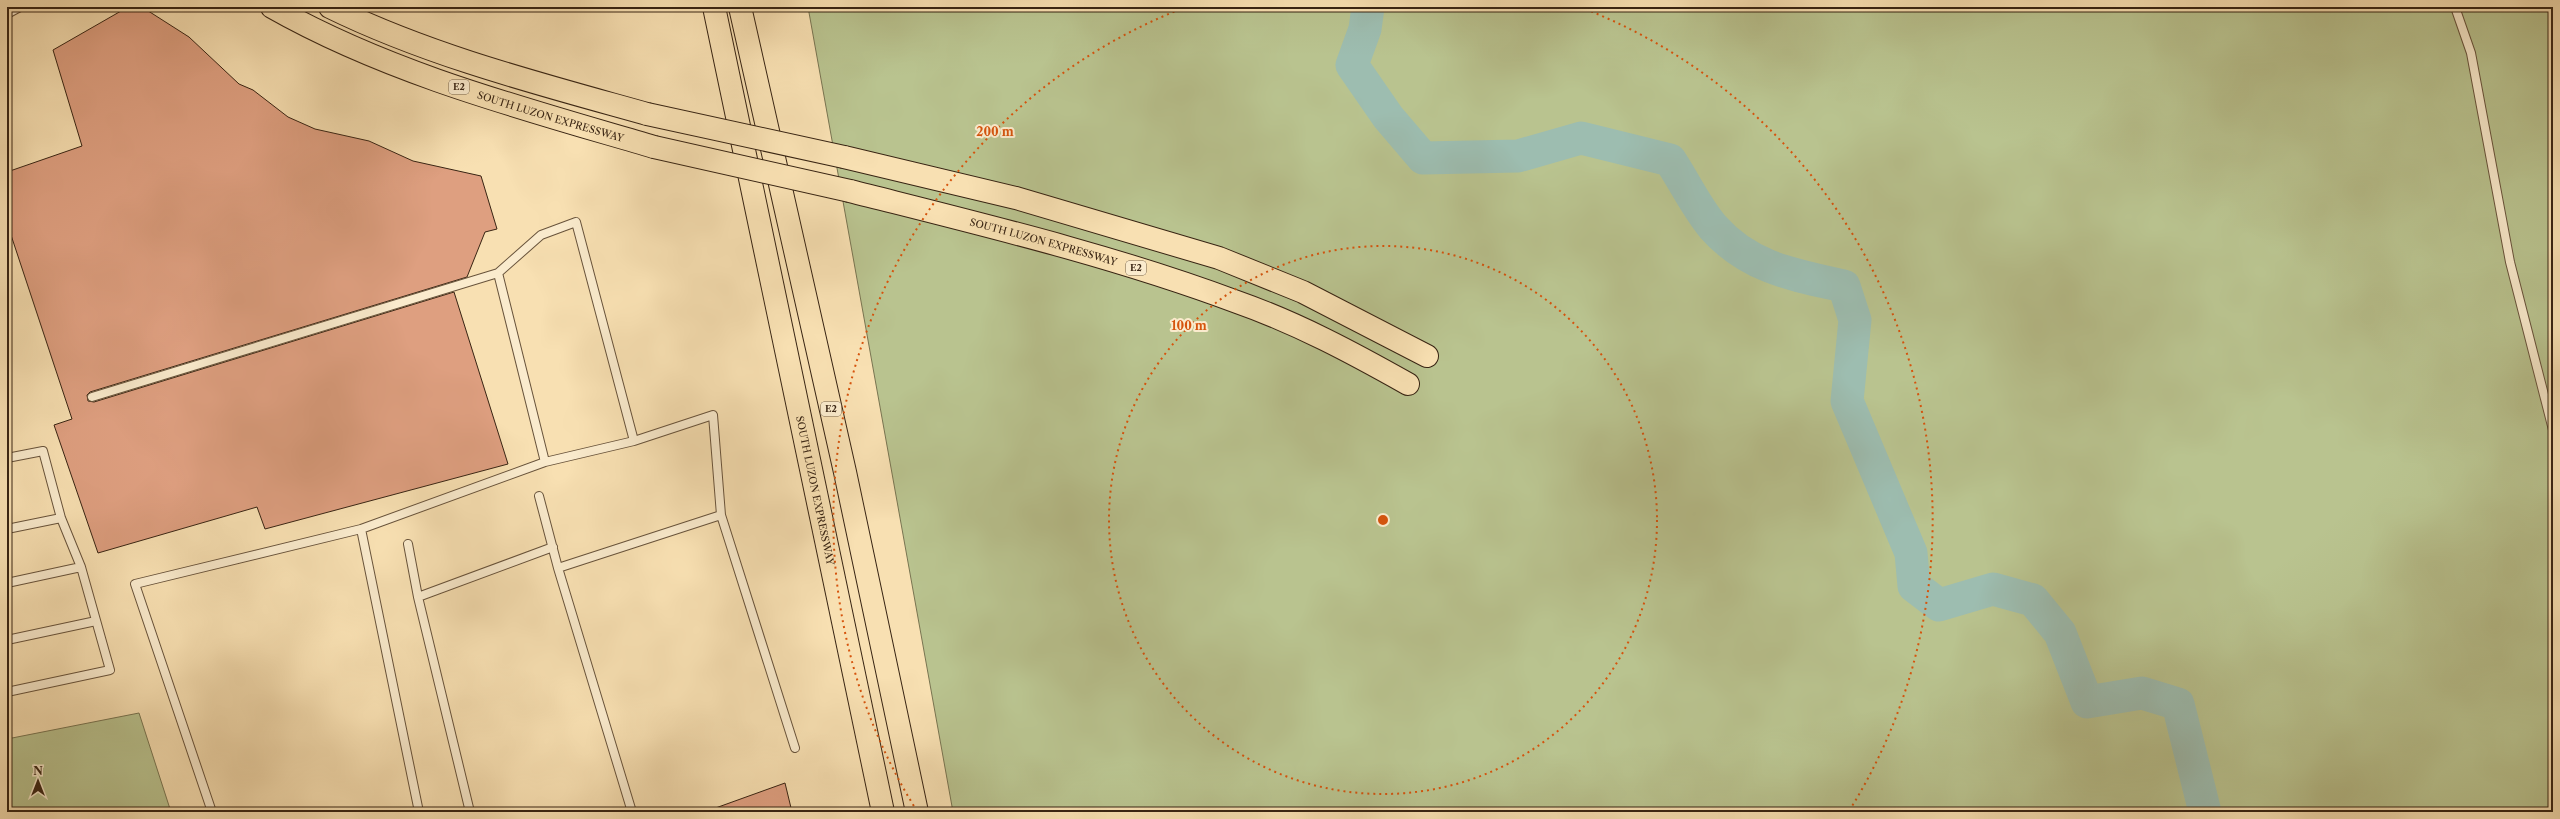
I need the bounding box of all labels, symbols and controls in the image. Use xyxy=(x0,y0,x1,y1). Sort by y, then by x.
road number: E2 xyxy=(449,80,469,94)
street label: SOUTH LUZON EXPRESSWAY xyxy=(476,88,626,145)
text: 200 m xyxy=(976,124,1014,139)
street label: SOUTH LUZON EXPRESSWAY xyxy=(968,216,1119,269)
road number: E2 xyxy=(1126,261,1146,275)
text: 100 m xyxy=(1171,318,1207,333)
road number: E2 xyxy=(821,402,841,416)
street label: SOUTH LUZON EXPRESSWAY xyxy=(793,415,837,567)
centre of rings xyxy=(1376,513,1390,527)
north arrow xyxy=(18,761,58,801)
text: N xyxy=(33,764,43,778)

